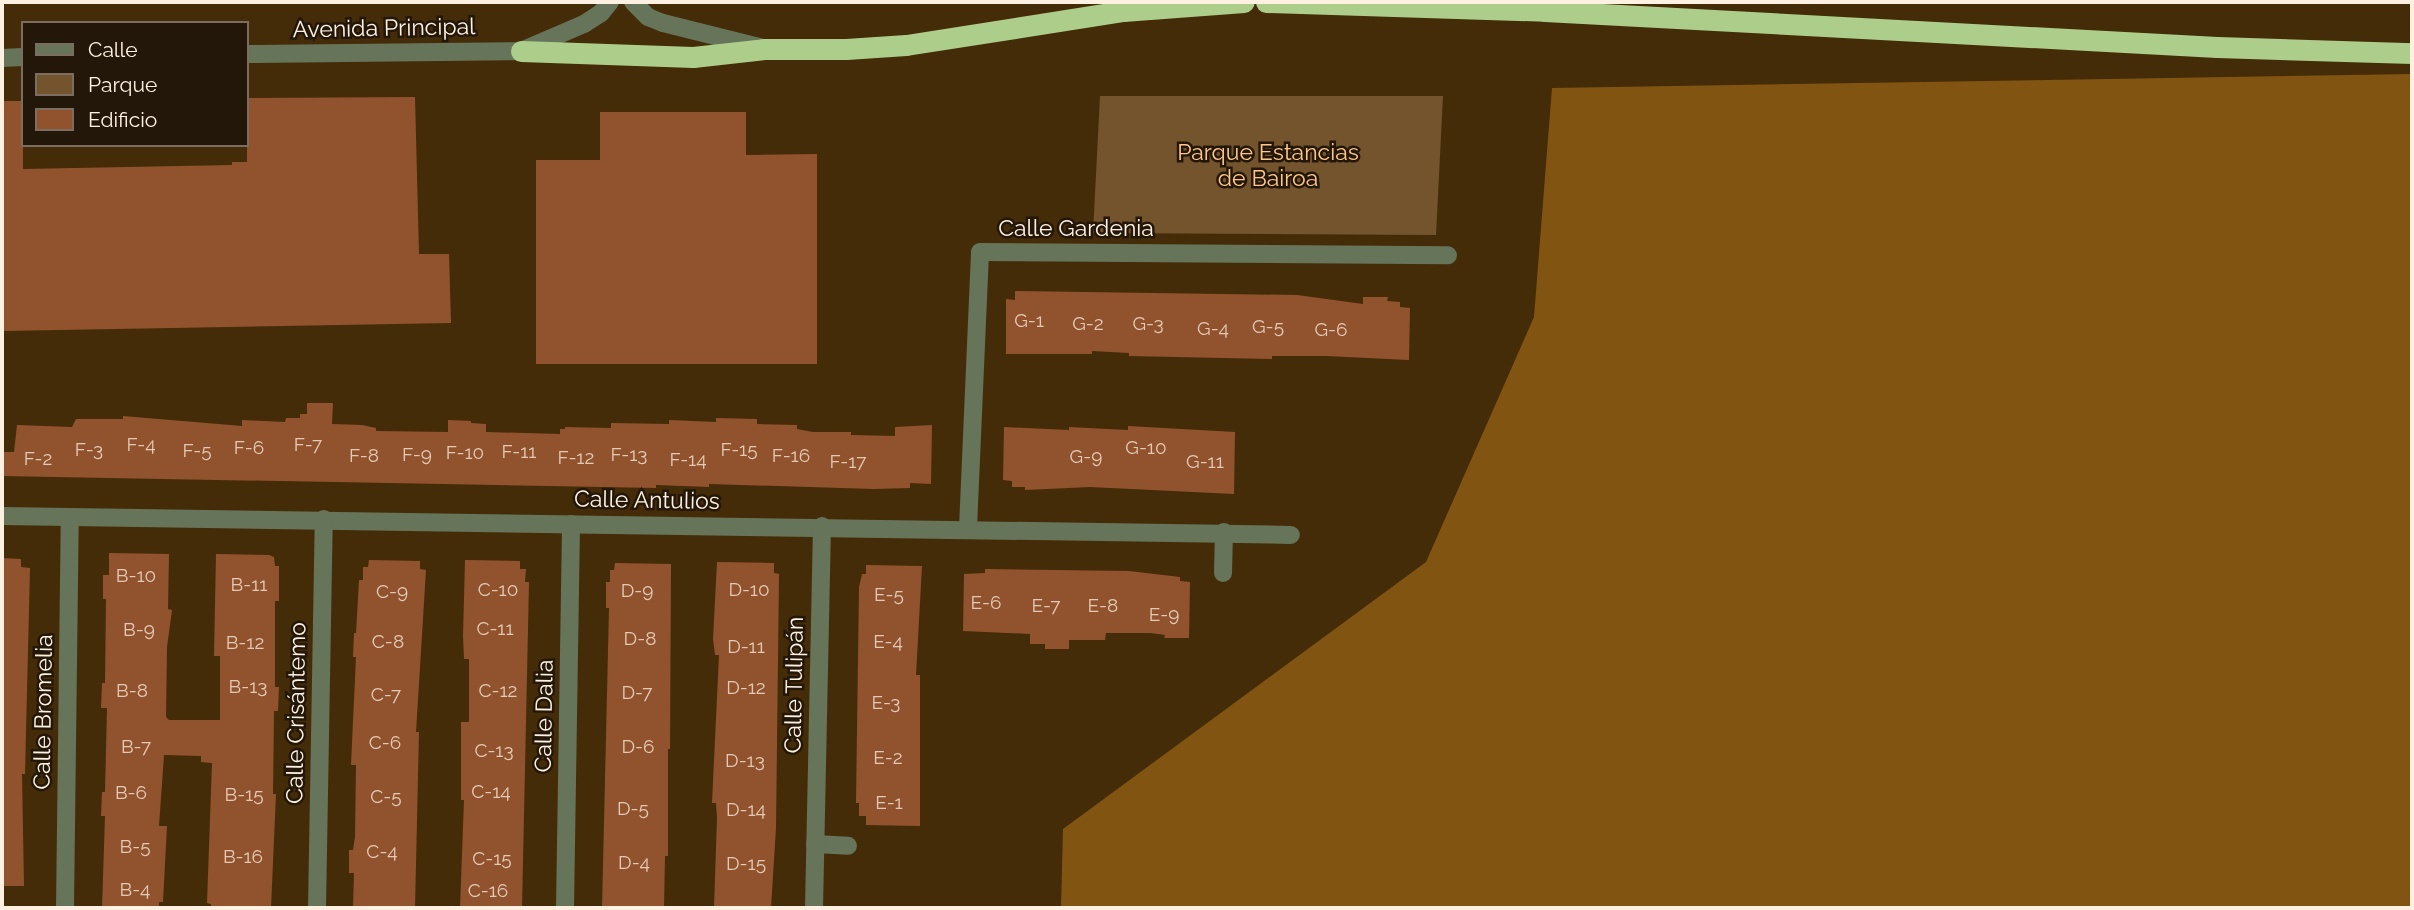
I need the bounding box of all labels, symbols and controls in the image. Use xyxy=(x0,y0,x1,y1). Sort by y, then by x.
street label: Avenida Principal xyxy=(292,13,476,43)
legend xyxy=(21,21,248,147)
text: Calle xyxy=(88,37,138,62)
text: Parque xyxy=(88,72,157,97)
text: Edificio xyxy=(88,107,157,132)
park label: Parque Estancias de Bairoa xyxy=(1177,138,1359,192)
street label: Calle Gardenia xyxy=(998,214,1154,242)
house number: G-1 xyxy=(1014,310,1044,332)
house number: G-2 xyxy=(1072,313,1104,335)
house number: G-3 xyxy=(1132,313,1164,335)
house number: G-5 xyxy=(1252,316,1284,338)
house number: G-4 xyxy=(1197,318,1229,340)
house number: G-6 xyxy=(1314,319,1348,341)
house number: F-4 xyxy=(126,434,156,456)
house number: F-7 xyxy=(294,434,322,456)
house number: F-6 xyxy=(234,437,264,459)
house number: G-10 xyxy=(1125,437,1167,459)
house number: F-3 xyxy=(75,439,103,461)
house number: F-15 xyxy=(720,439,758,461)
house number: F-5 xyxy=(182,440,212,462)
house number: F-11 xyxy=(502,441,536,463)
house number: F-10 xyxy=(446,442,484,464)
house number: F-9 xyxy=(402,444,432,466)
house number: F-13 xyxy=(610,444,648,466)
house number: F-8 xyxy=(349,445,379,467)
house number: F-16 xyxy=(772,445,810,467)
house number: G-9 xyxy=(1070,446,1102,468)
house number: F-12 xyxy=(558,447,594,469)
house number: F-2 xyxy=(24,448,52,470)
house number: F-14 xyxy=(669,449,707,471)
house number: F-17 xyxy=(830,451,866,473)
house number: G-11 xyxy=(1186,451,1224,473)
street label: Calle Antulios xyxy=(574,485,720,515)
house number: B-10 xyxy=(116,565,156,587)
house number: B-11 xyxy=(231,574,267,596)
house number: C-10 xyxy=(478,579,518,601)
house number: D-10 xyxy=(728,579,770,601)
house number: D-9 xyxy=(621,580,653,602)
house number: C-9 xyxy=(376,581,408,603)
house number: E-5 xyxy=(874,584,904,606)
house number: E-6 xyxy=(971,592,1001,614)
house number: E-7 xyxy=(1032,595,1060,617)
house number: E-8 xyxy=(1088,595,1118,617)
house number: E-9 xyxy=(1149,604,1179,626)
street label: Calle Tulipán xyxy=(779,616,809,754)
house number: C-11 xyxy=(476,618,514,640)
house number: B-9 xyxy=(123,619,155,641)
street label: Calle Crisántemo xyxy=(281,622,311,804)
house number: D-8 xyxy=(624,628,656,650)
house number: C-8 xyxy=(372,631,404,653)
house number: E-4 xyxy=(873,631,903,653)
house number: B-12 xyxy=(226,632,264,654)
street label: Calle Bromelia xyxy=(28,634,58,790)
house number: D-11 xyxy=(727,636,765,658)
street label: Calle Dalia xyxy=(529,659,559,773)
house number: B-13 xyxy=(229,676,267,698)
house number: D-12 xyxy=(726,677,766,699)
house number: B-8 xyxy=(116,680,148,702)
house number: C-12 xyxy=(479,680,517,702)
house number: D-7 xyxy=(621,682,653,704)
house number: C-7 xyxy=(371,684,401,706)
house number: E-3 xyxy=(872,692,900,714)
house number: C-6 xyxy=(369,732,401,754)
house number: B-7 xyxy=(121,736,151,758)
house number: D-6 xyxy=(621,736,655,758)
house number: C-13 xyxy=(474,740,514,762)
house number: E-2 xyxy=(873,747,903,769)
house number: D-13 xyxy=(725,750,765,772)
house number: C-14 xyxy=(471,781,511,803)
house number: B-6 xyxy=(115,782,147,804)
house number: B-15 xyxy=(224,784,264,806)
house number: C-5 xyxy=(370,786,402,808)
house number: E-1 xyxy=(875,792,903,814)
house number: D-5 xyxy=(617,798,649,820)
house number: D-14 xyxy=(726,799,766,821)
house number: B-5 xyxy=(119,836,151,858)
house number: C-4 xyxy=(366,841,398,863)
house number: B-16 xyxy=(223,846,263,868)
house number: C-15 xyxy=(472,848,512,870)
house number: D-4 xyxy=(618,852,650,874)
house number: D-15 xyxy=(726,853,766,875)
house number: B-4 xyxy=(120,879,150,901)
house number: C-16 xyxy=(468,880,508,902)

